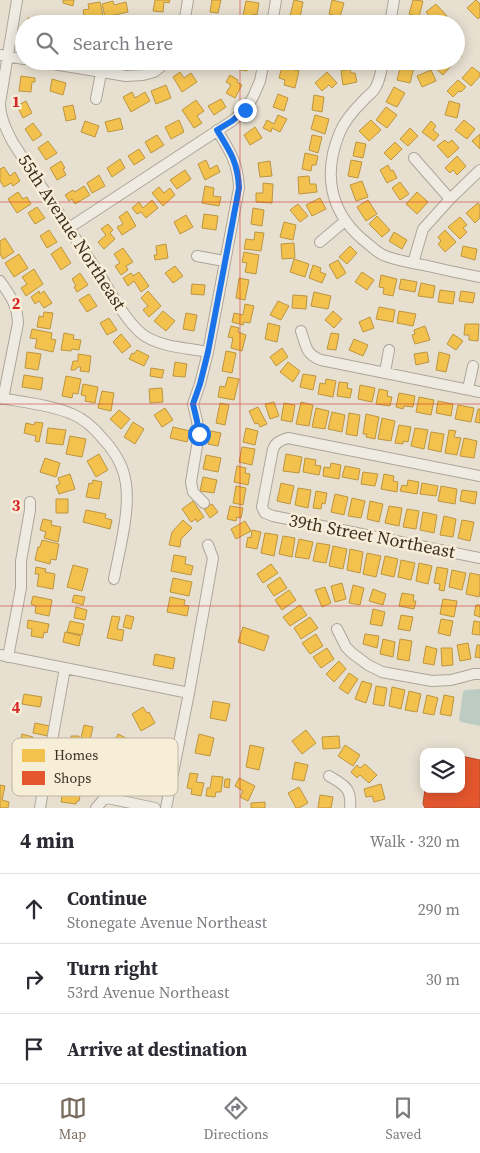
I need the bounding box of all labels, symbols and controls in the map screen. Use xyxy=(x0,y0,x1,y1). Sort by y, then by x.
search box xyxy=(15,15,465,70)
icon: search xyxy=(33,29,61,57)
text: Search here xyxy=(73,30,173,56)
text: 1 xyxy=(12,90,20,112)
route end xyxy=(234,99,257,122)
street label: 55th Avenue Northeast xyxy=(13,149,132,315)
text: 2 xyxy=(12,292,21,314)
route start xyxy=(188,423,211,446)
text: 3 xyxy=(12,494,21,516)
street label: 39th Street Northeast xyxy=(287,507,458,564)
text: 4 xyxy=(12,696,21,718)
legend xyxy=(12,738,178,796)
text: Homes xyxy=(54,745,98,765)
map controls xyxy=(420,748,465,793)
button: layers xyxy=(420,748,465,793)
text: Shops xyxy=(54,768,91,788)
text: 4 min xyxy=(20,826,75,855)
text: Walk · 320 m xyxy=(370,830,460,852)
text: Continue xyxy=(67,885,147,911)
icon: ahead xyxy=(20,895,48,923)
text: 290 m xyxy=(418,898,460,920)
text: Stonegate Avenue Northeast xyxy=(67,911,267,933)
text: Turn right xyxy=(67,955,158,981)
icon: right xyxy=(20,965,48,993)
text: 30 m xyxy=(426,968,460,990)
text: 53rd Avenue Northeast xyxy=(67,981,229,1003)
icon: arrive xyxy=(20,1035,48,1063)
text: Arrive at destination xyxy=(67,1036,247,1062)
tab: Map xyxy=(59,1094,87,1144)
tab: Directions xyxy=(204,1094,268,1144)
tab: Saved xyxy=(386,1094,421,1144)

